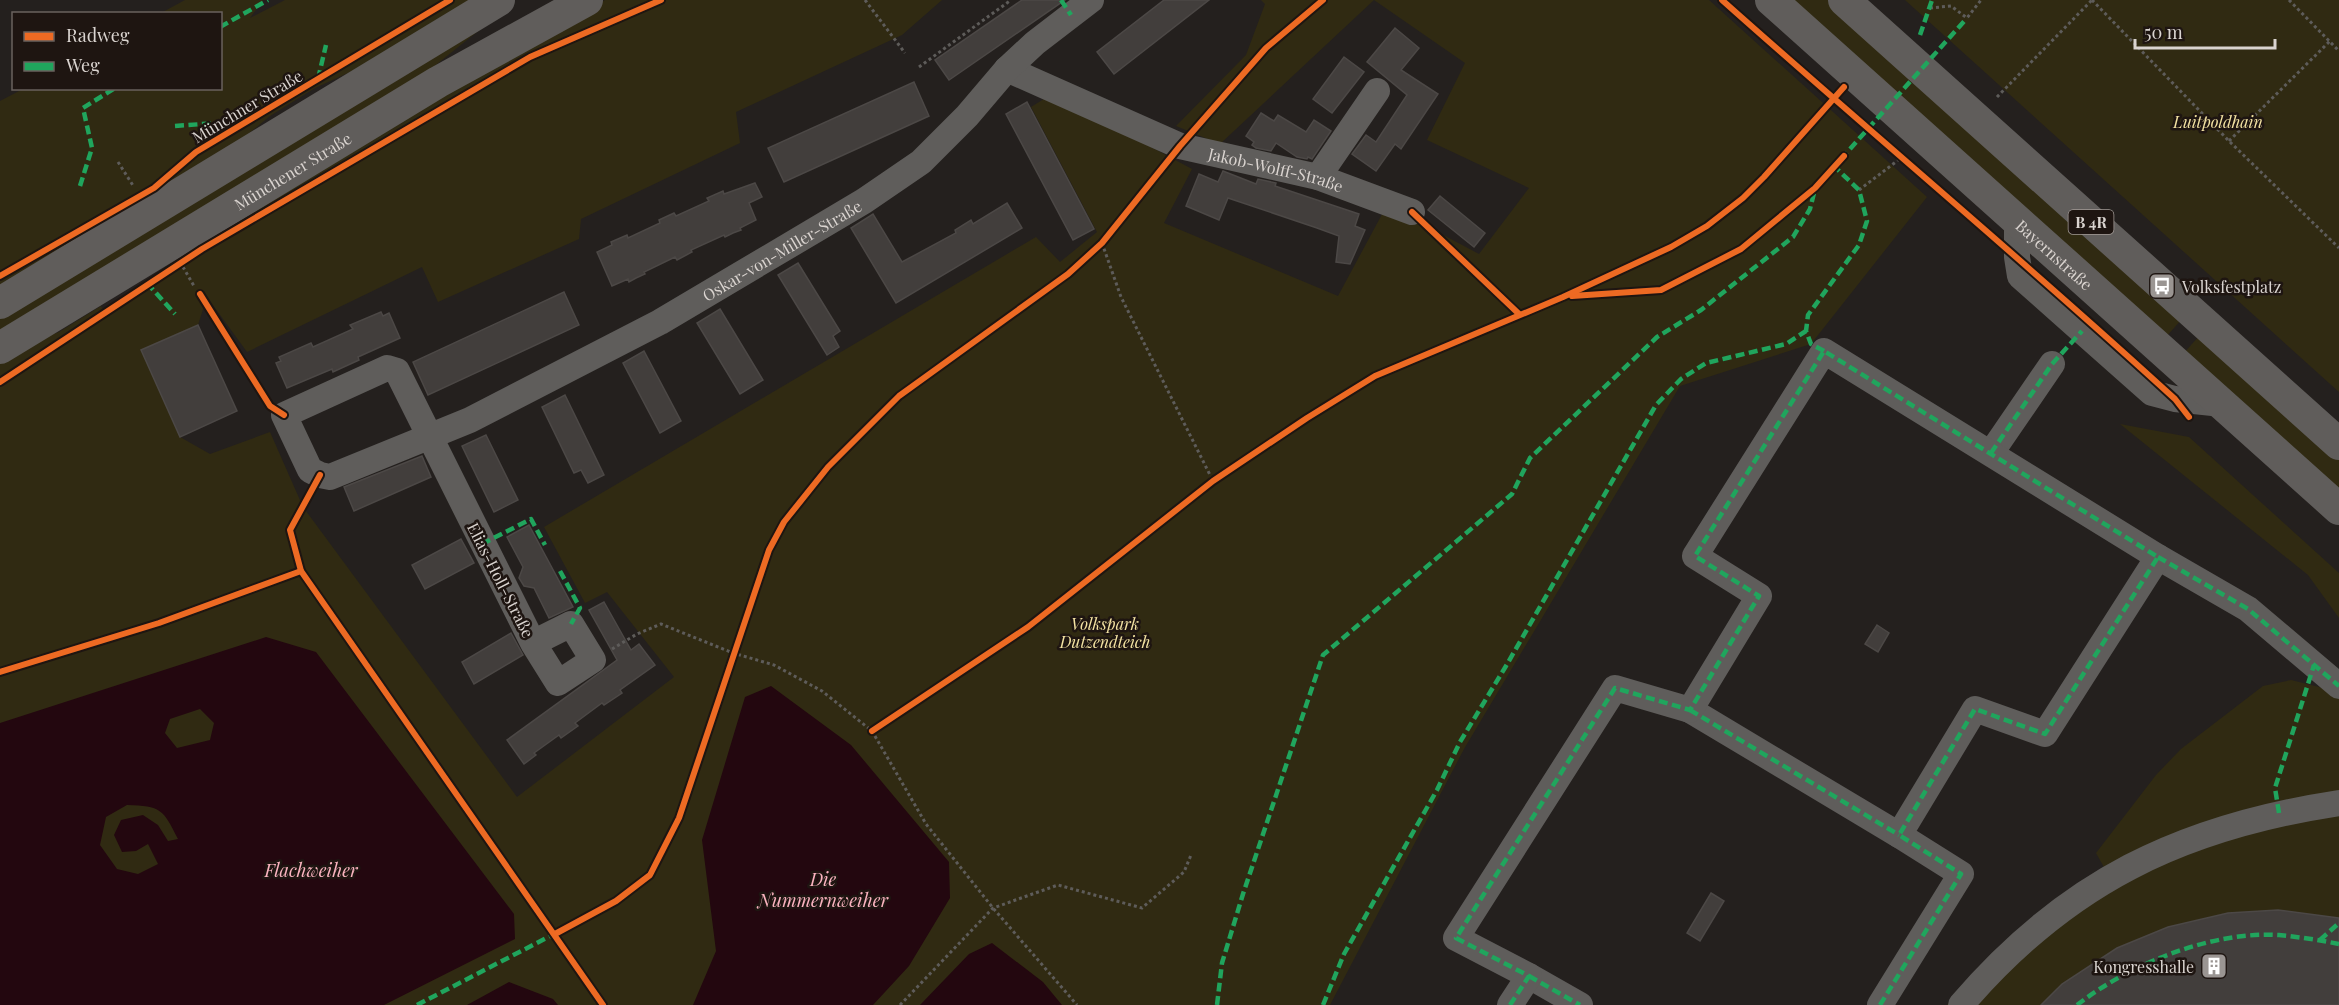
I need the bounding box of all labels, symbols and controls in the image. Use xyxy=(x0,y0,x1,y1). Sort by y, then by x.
legend xyxy=(12,12,222,90)
scale bar xyxy=(2135,12,2274,50)
text: 50 m xyxy=(2144,20,2183,44)
text: Radweg xyxy=(66,23,130,47)
text: Weg xyxy=(65,53,100,77)
street label: Münchner Straße xyxy=(188,65,306,147)
park label: Luitpoldhain xyxy=(2172,111,2263,132)
street label: Münchener Straße xyxy=(230,127,355,214)
street label: Jakob-Wolff-Straße xyxy=(1205,142,1346,196)
street label: Oskar-von-Miller-Straße xyxy=(698,195,865,305)
road number: B 4R xyxy=(2068,210,2114,234)
street label: Bayernstraße xyxy=(2012,214,2097,294)
bus stop icon: Volksfestplatz xyxy=(2147,271,2177,301)
place label: Volksfestplatz xyxy=(2181,276,2282,297)
street label: Elias-Holl-Straße xyxy=(463,519,539,641)
park label: Volkspark Dutzendteich xyxy=(1059,613,1150,652)
water label: Flachweiher xyxy=(263,858,359,882)
water label: Die Nummernweiher xyxy=(756,867,889,912)
building icon: Kongresshalle xyxy=(2199,951,2229,981)
place label: Kongresshalle xyxy=(2093,956,2194,977)

